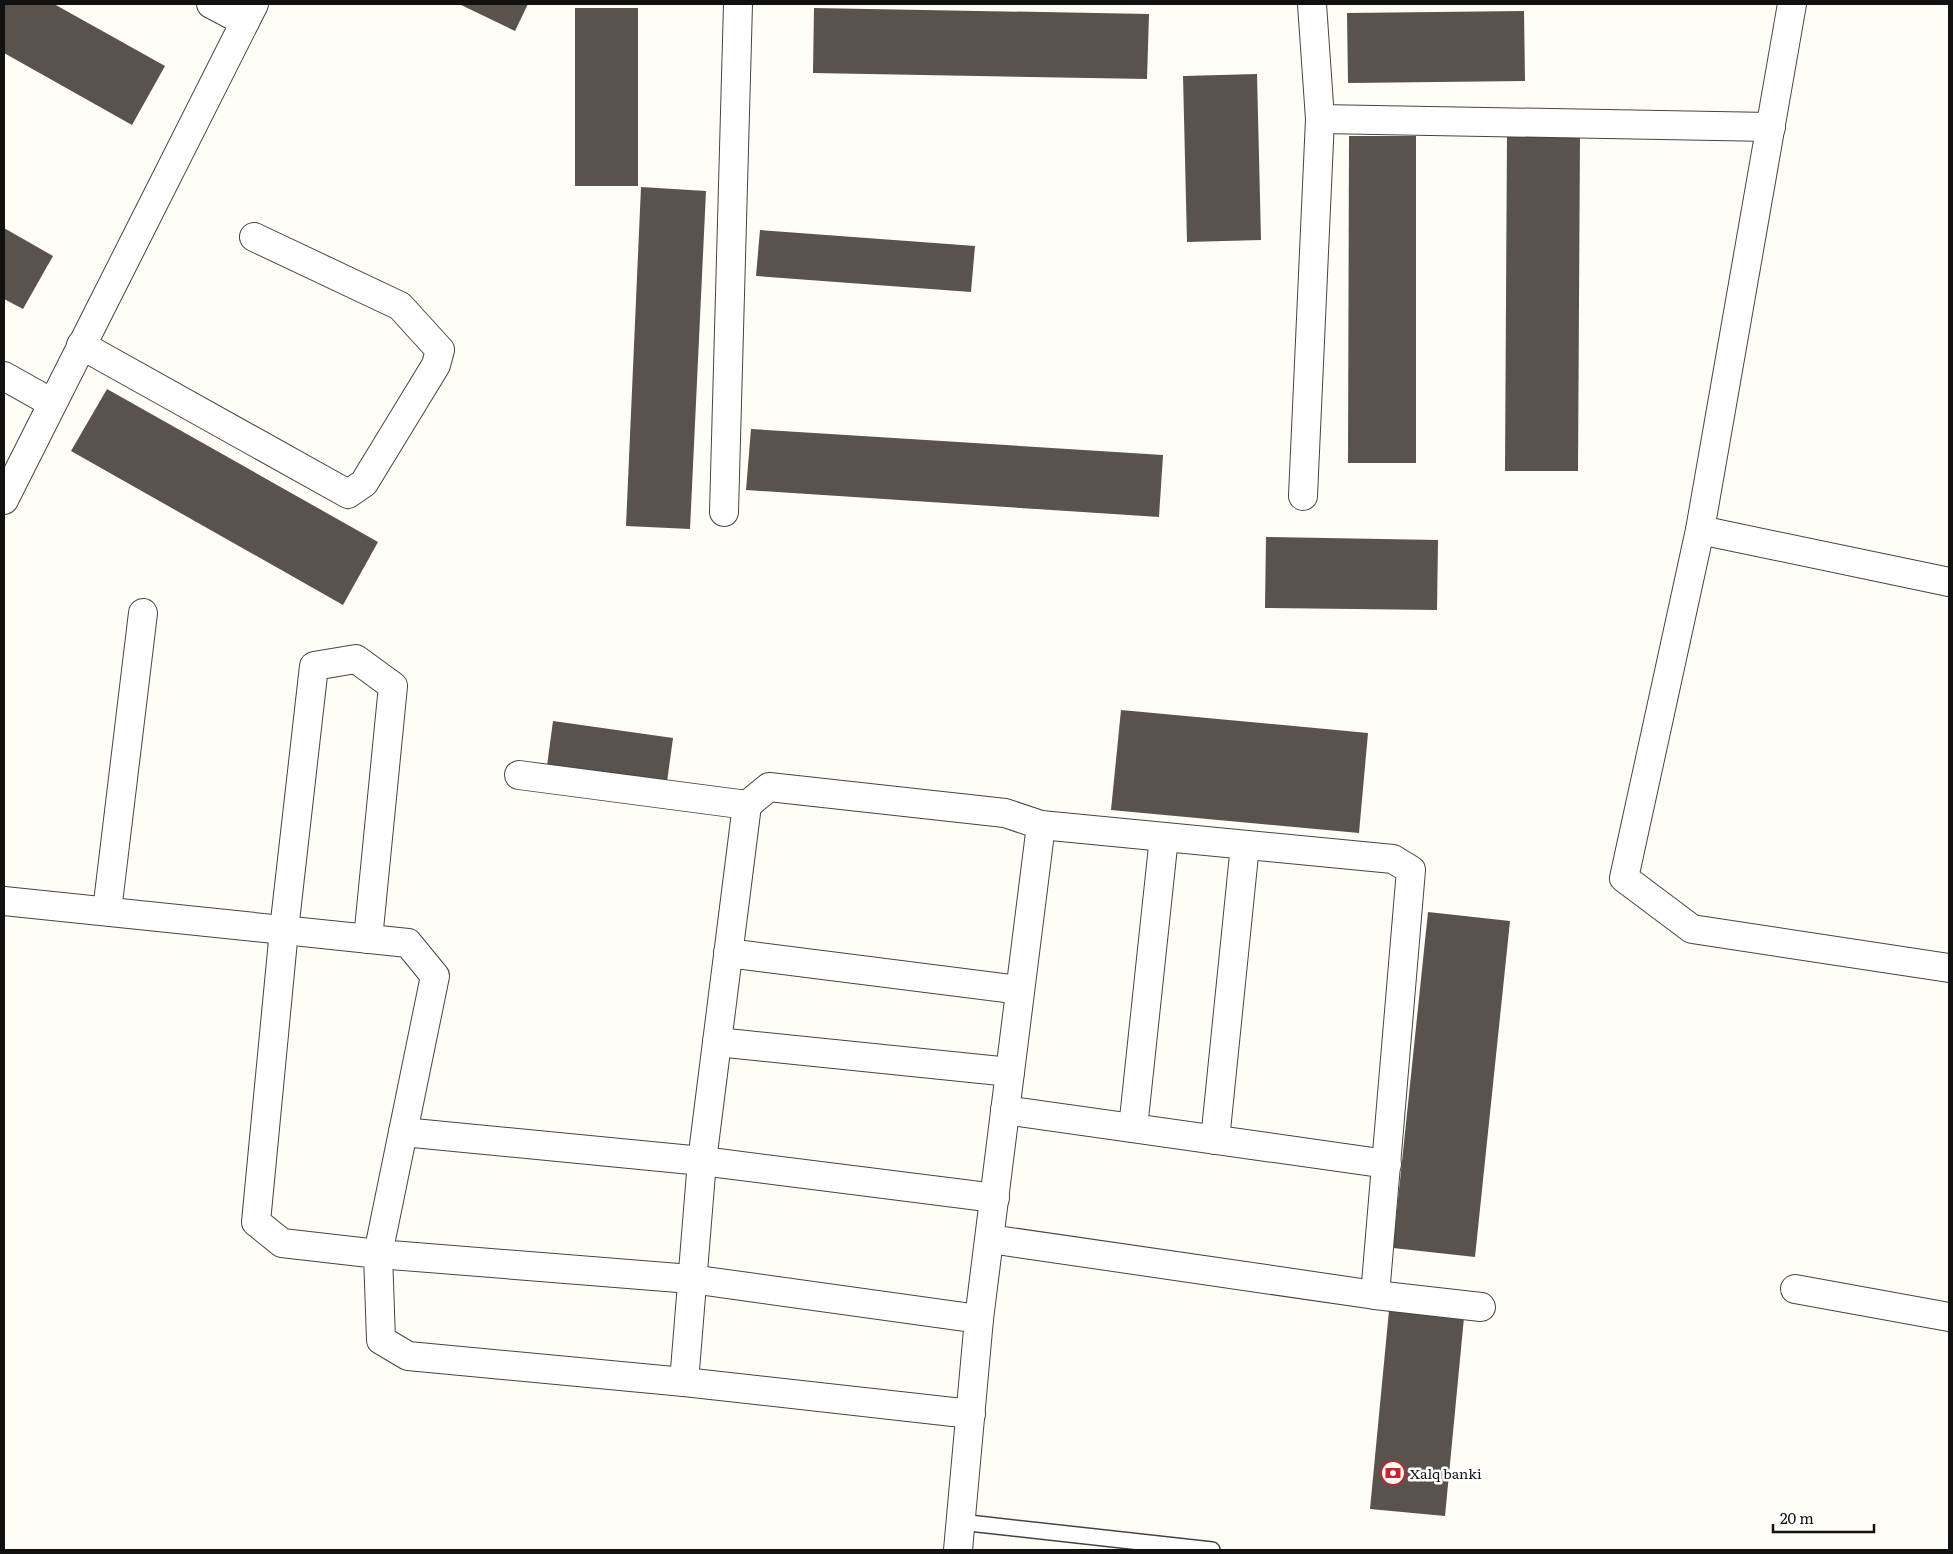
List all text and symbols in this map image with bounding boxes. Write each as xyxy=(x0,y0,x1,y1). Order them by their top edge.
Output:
bank icon: Xalq banki xyxy=(1380,1460,1406,1486)
place label: Xalq banki xyxy=(1410,1463,1482,1483)
scale bar xyxy=(1773,1502,1874,1534)
text: 20 m xyxy=(1780,1506,1814,1529)

